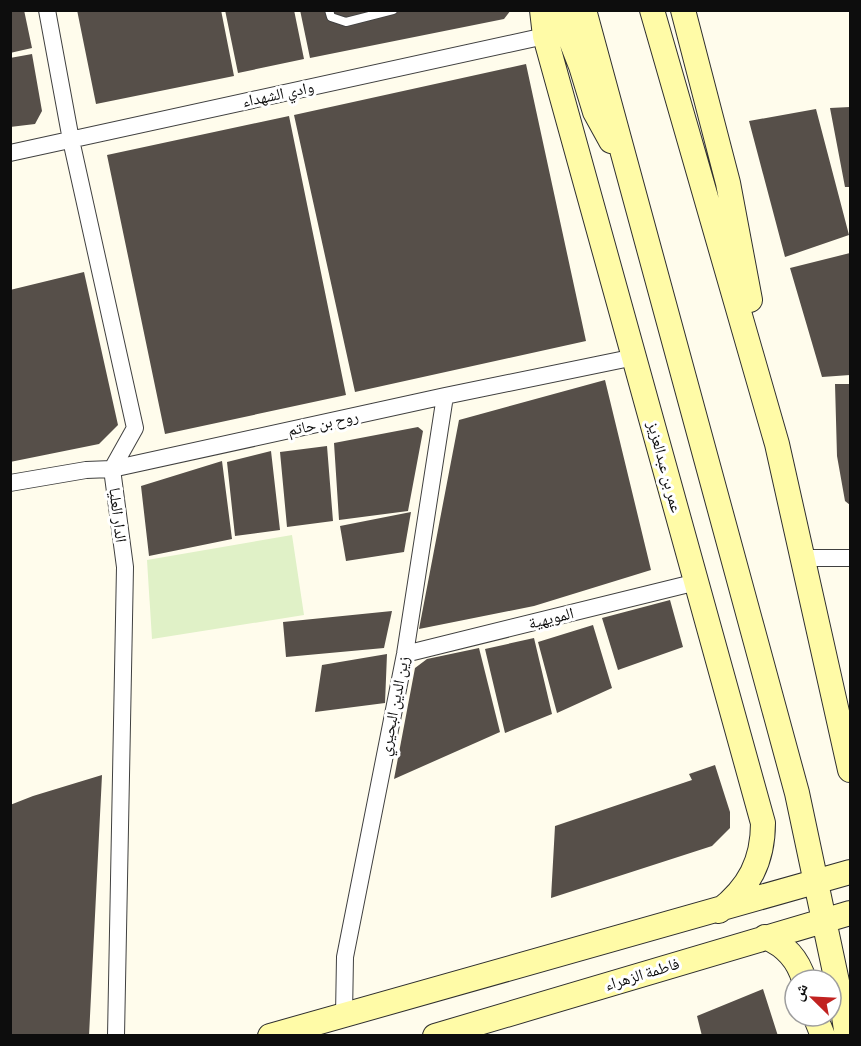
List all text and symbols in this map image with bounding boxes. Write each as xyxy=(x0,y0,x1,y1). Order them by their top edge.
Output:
street label: وادي الشهداء xyxy=(240,78,316,114)
street label: روح بن حاتم xyxy=(286,407,360,441)
street label: عمر بن عبدالعزيز xyxy=(642,419,685,515)
street label: الدار العليا xyxy=(105,487,130,544)
street label: المويهية xyxy=(527,604,576,633)
street label: زين الدين البحيري xyxy=(376,655,416,758)
street label: فاطمة الزهراء xyxy=(603,955,682,994)
north arrow xyxy=(783,968,843,1028)
text: ش xyxy=(789,981,812,1004)

